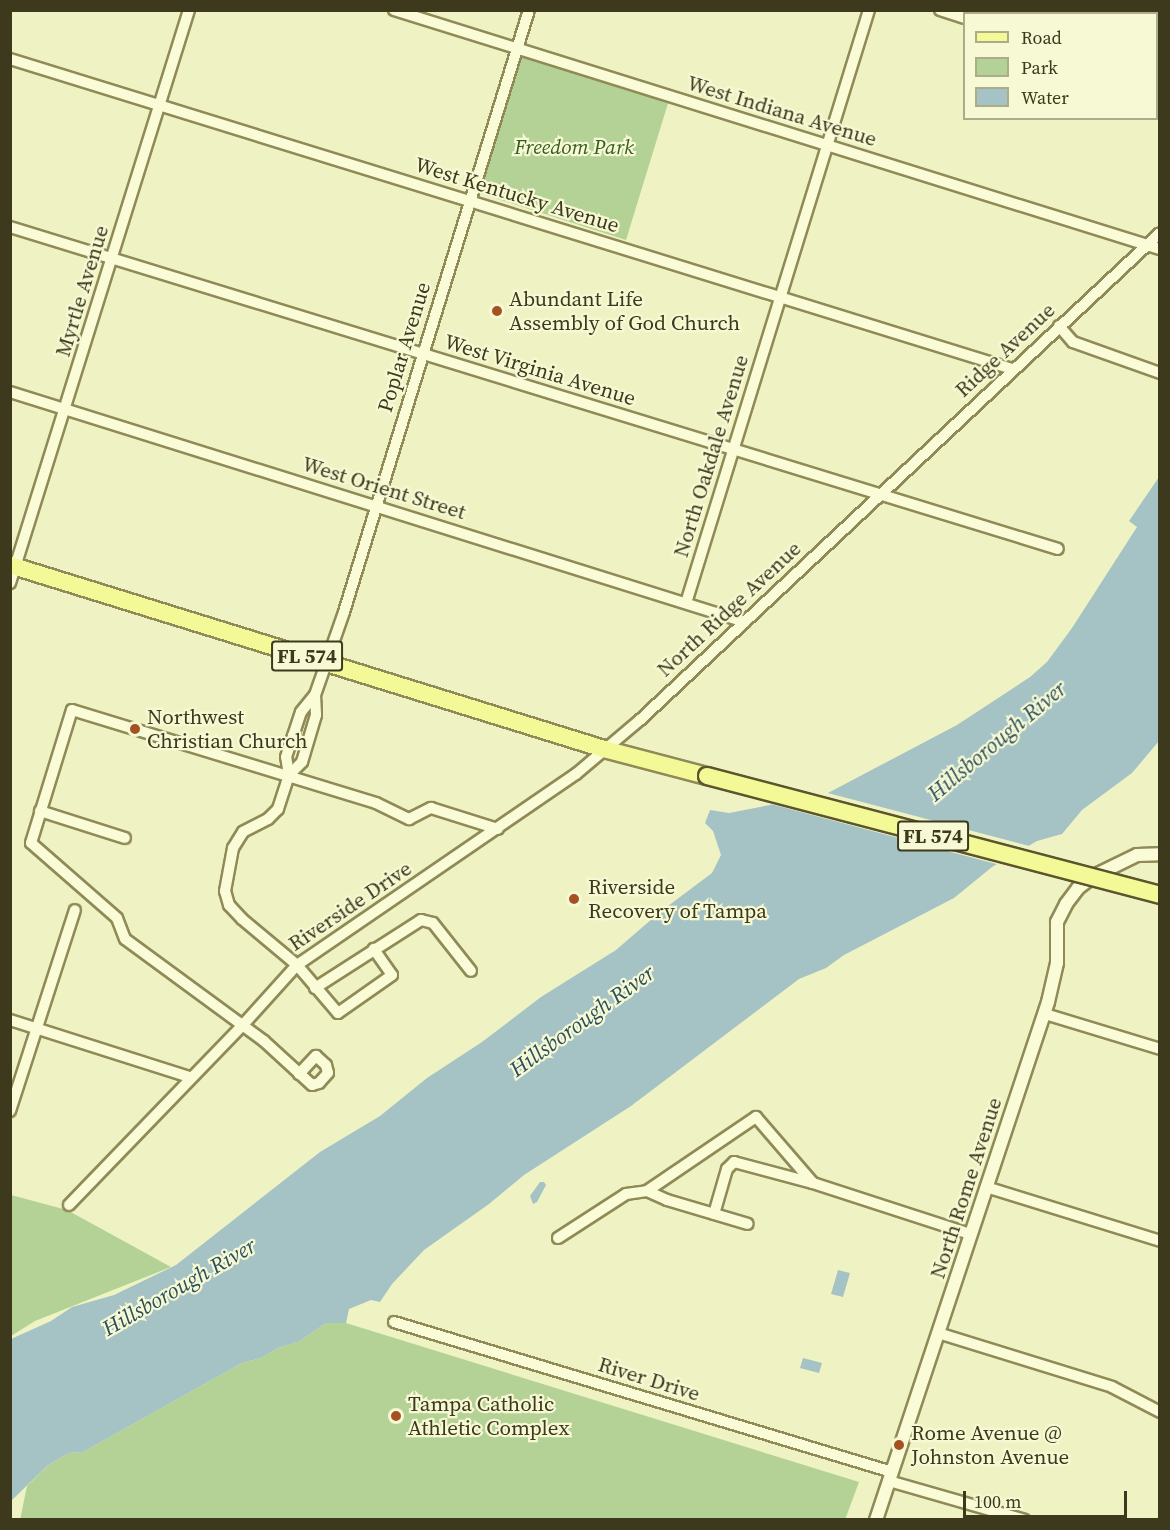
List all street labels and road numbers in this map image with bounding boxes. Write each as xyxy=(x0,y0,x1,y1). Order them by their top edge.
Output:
street label: West Indiana Avenue xyxy=(684,70,880,152)
street label: West Kentucky Avenue xyxy=(412,152,622,238)
street label: Myrtle Avenue xyxy=(50,222,114,360)
street label: Poplar Avenue xyxy=(372,279,436,415)
street label: Ridge Avenue xyxy=(950,298,1060,402)
street label: West Virginia Avenue xyxy=(441,329,639,411)
street label: North Oakdale Avenue xyxy=(668,352,754,560)
street label: West Orient Street xyxy=(299,451,469,525)
street label: North Ridge Avenue xyxy=(652,536,806,682)
road number: FL 574 xyxy=(271,639,343,673)
road number: FL 574 xyxy=(897,819,969,853)
street label: Riverside Drive xyxy=(284,856,416,956)
street label: North Rome Avenue xyxy=(925,1094,1007,1282)
street label: River Drive xyxy=(595,1352,703,1406)

